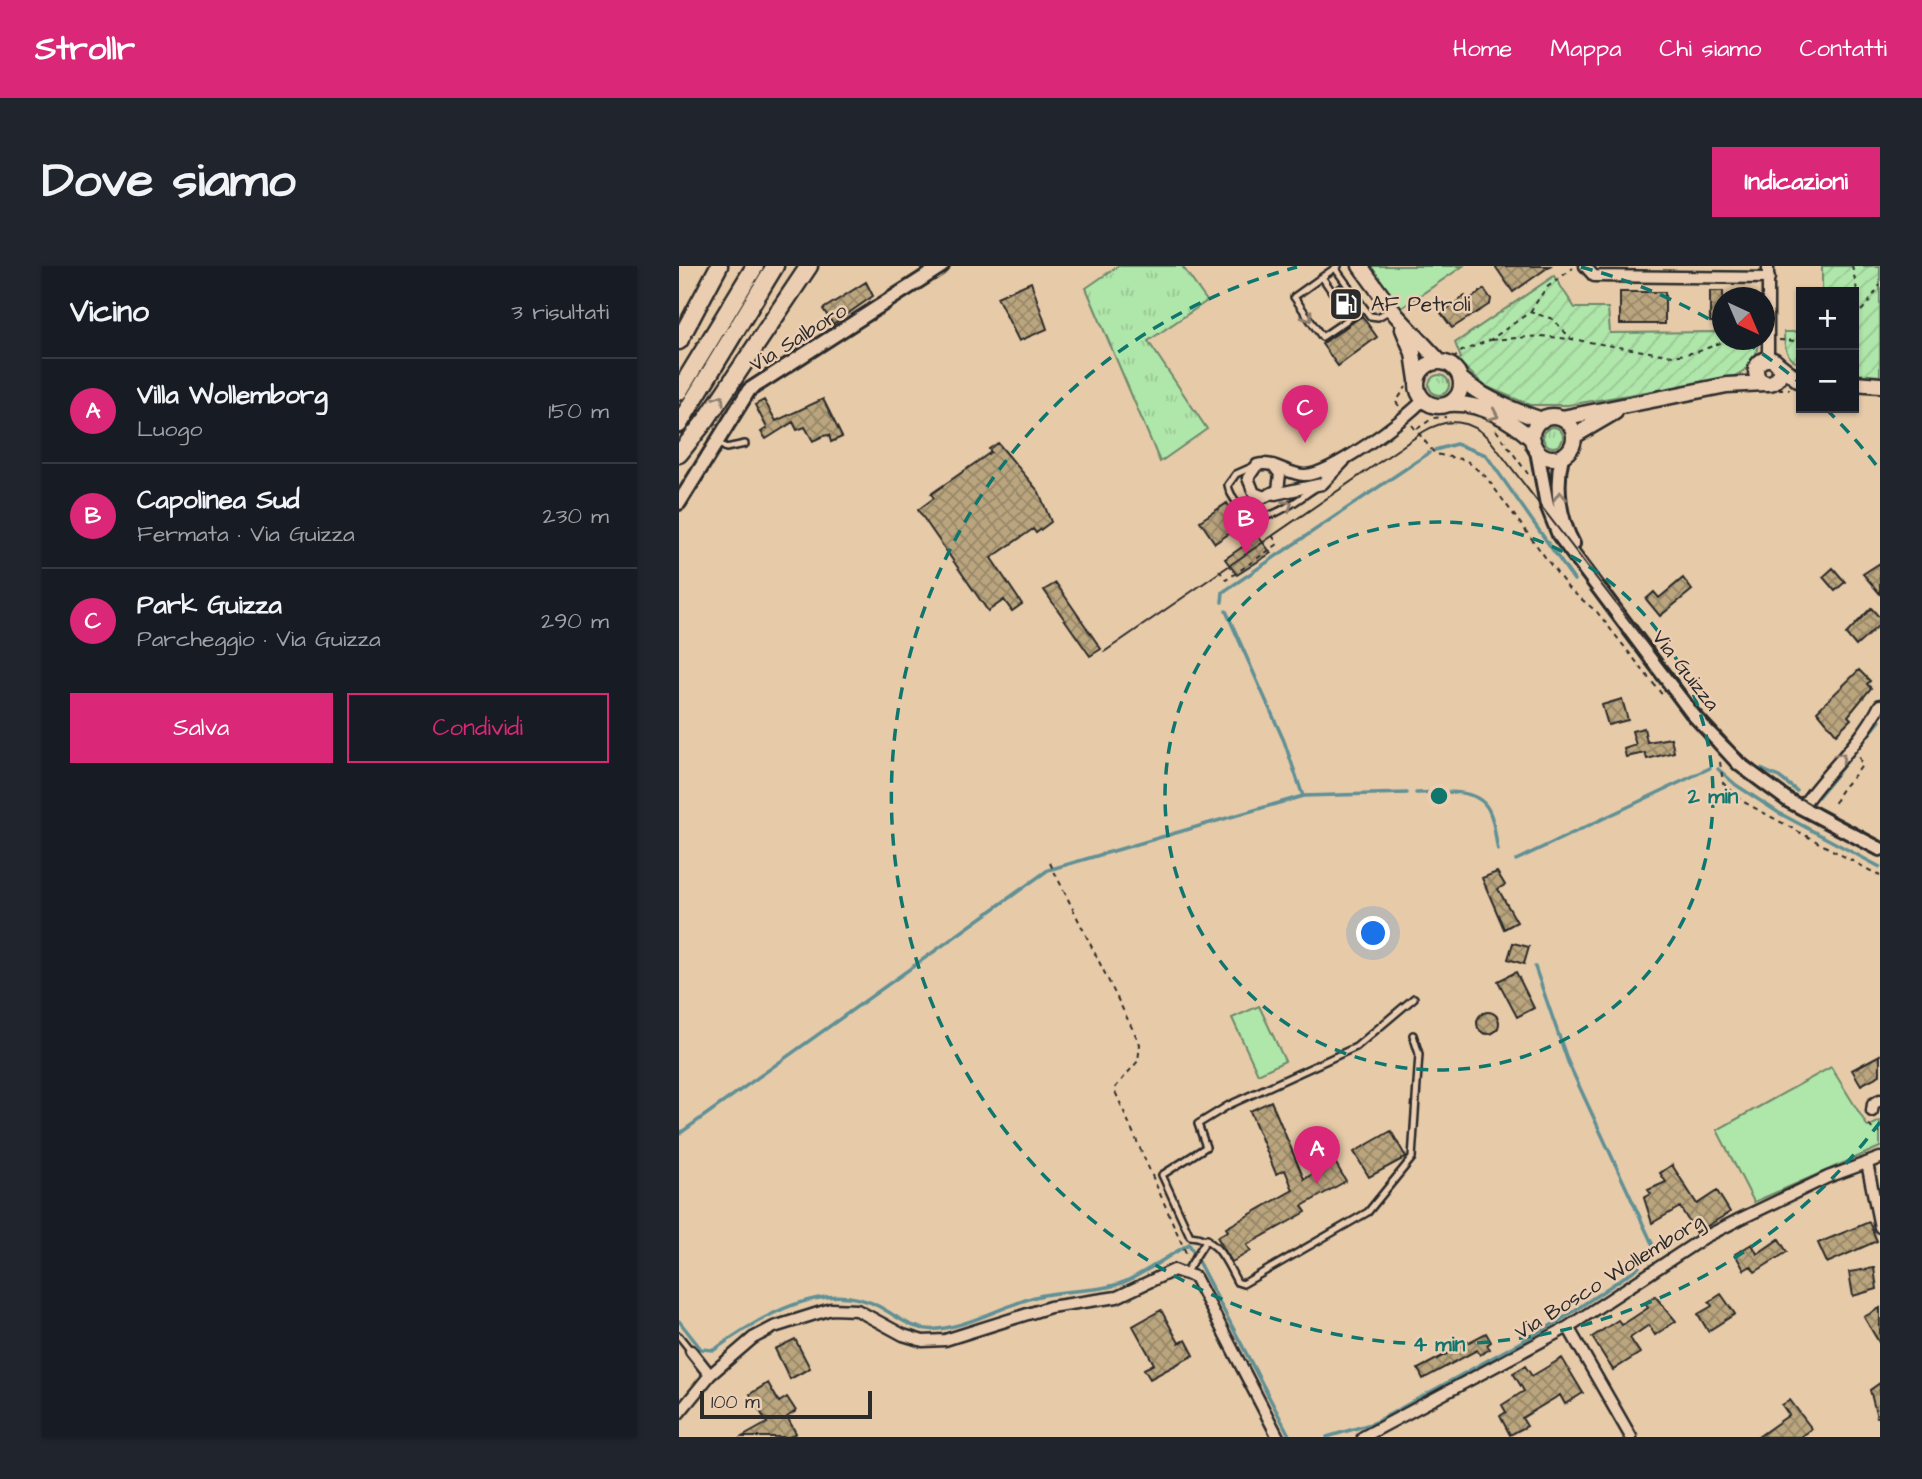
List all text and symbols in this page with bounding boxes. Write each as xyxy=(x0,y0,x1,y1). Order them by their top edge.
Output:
text: Strollr xyxy=(35,26,135,72)
text: Home xyxy=(1453,32,1512,66)
text: Mappa xyxy=(1550,32,1621,66)
text: Chi siamo xyxy=(1659,32,1762,66)
text: Contatti xyxy=(1800,32,1887,66)
button: Indicazioni xyxy=(1712,147,1880,217)
text: Dove siamo xyxy=(42,148,296,216)
fuel station icon: AF Petroli xyxy=(1327,285,1365,323)
north arrow xyxy=(1712,287,1775,350)
map controls xyxy=(1796,287,1859,413)
button: + xyxy=(1796,287,1859,350)
place label: AF Petroli xyxy=(1371,290,1471,319)
text: Vicino xyxy=(70,291,149,333)
text: 3 risultati xyxy=(511,296,609,328)
street label: Via Salboro xyxy=(744,296,853,379)
one-way arrow xyxy=(1300,309,1312,322)
button: − xyxy=(1796,350,1859,413)
text: Villa Wollemborg xyxy=(137,377,328,413)
pin: C xyxy=(1282,385,1328,443)
one-way arrow xyxy=(712,394,724,407)
text: A xyxy=(86,395,100,427)
text: 150 m xyxy=(548,395,609,427)
one-way arrow xyxy=(1487,407,1499,421)
text: Luogo xyxy=(137,413,202,445)
text: Capolinea Sud xyxy=(137,482,300,518)
one-way arrow xyxy=(1552,491,1567,502)
pin: B xyxy=(1223,496,1269,554)
text: B xyxy=(85,500,101,532)
text: 230 m xyxy=(543,500,609,532)
one-way arrow xyxy=(1281,501,1294,514)
text: Fermata · Via Guizza xyxy=(137,518,355,550)
text: Park Guizza xyxy=(137,587,282,623)
text: C xyxy=(85,605,101,637)
text: 290 m xyxy=(541,605,609,637)
text: Parcheggio · Via Guizza xyxy=(137,623,381,655)
street label: Via Guizza xyxy=(1645,624,1727,717)
button: Salva xyxy=(70,693,333,763)
button: Condividi xyxy=(347,693,609,763)
one-way arrow xyxy=(1833,752,1846,765)
text: 2 min xyxy=(1687,782,1739,811)
centre of rings xyxy=(1427,784,1451,808)
your location xyxy=(1356,916,1390,950)
pin: A xyxy=(1294,1126,1340,1184)
street label: Via Bosco Wollemborg xyxy=(1509,1206,1711,1348)
text: 4 min xyxy=(1413,1330,1466,1359)
scale bar xyxy=(700,1388,871,1420)
text: 100 m xyxy=(711,1389,760,1416)

